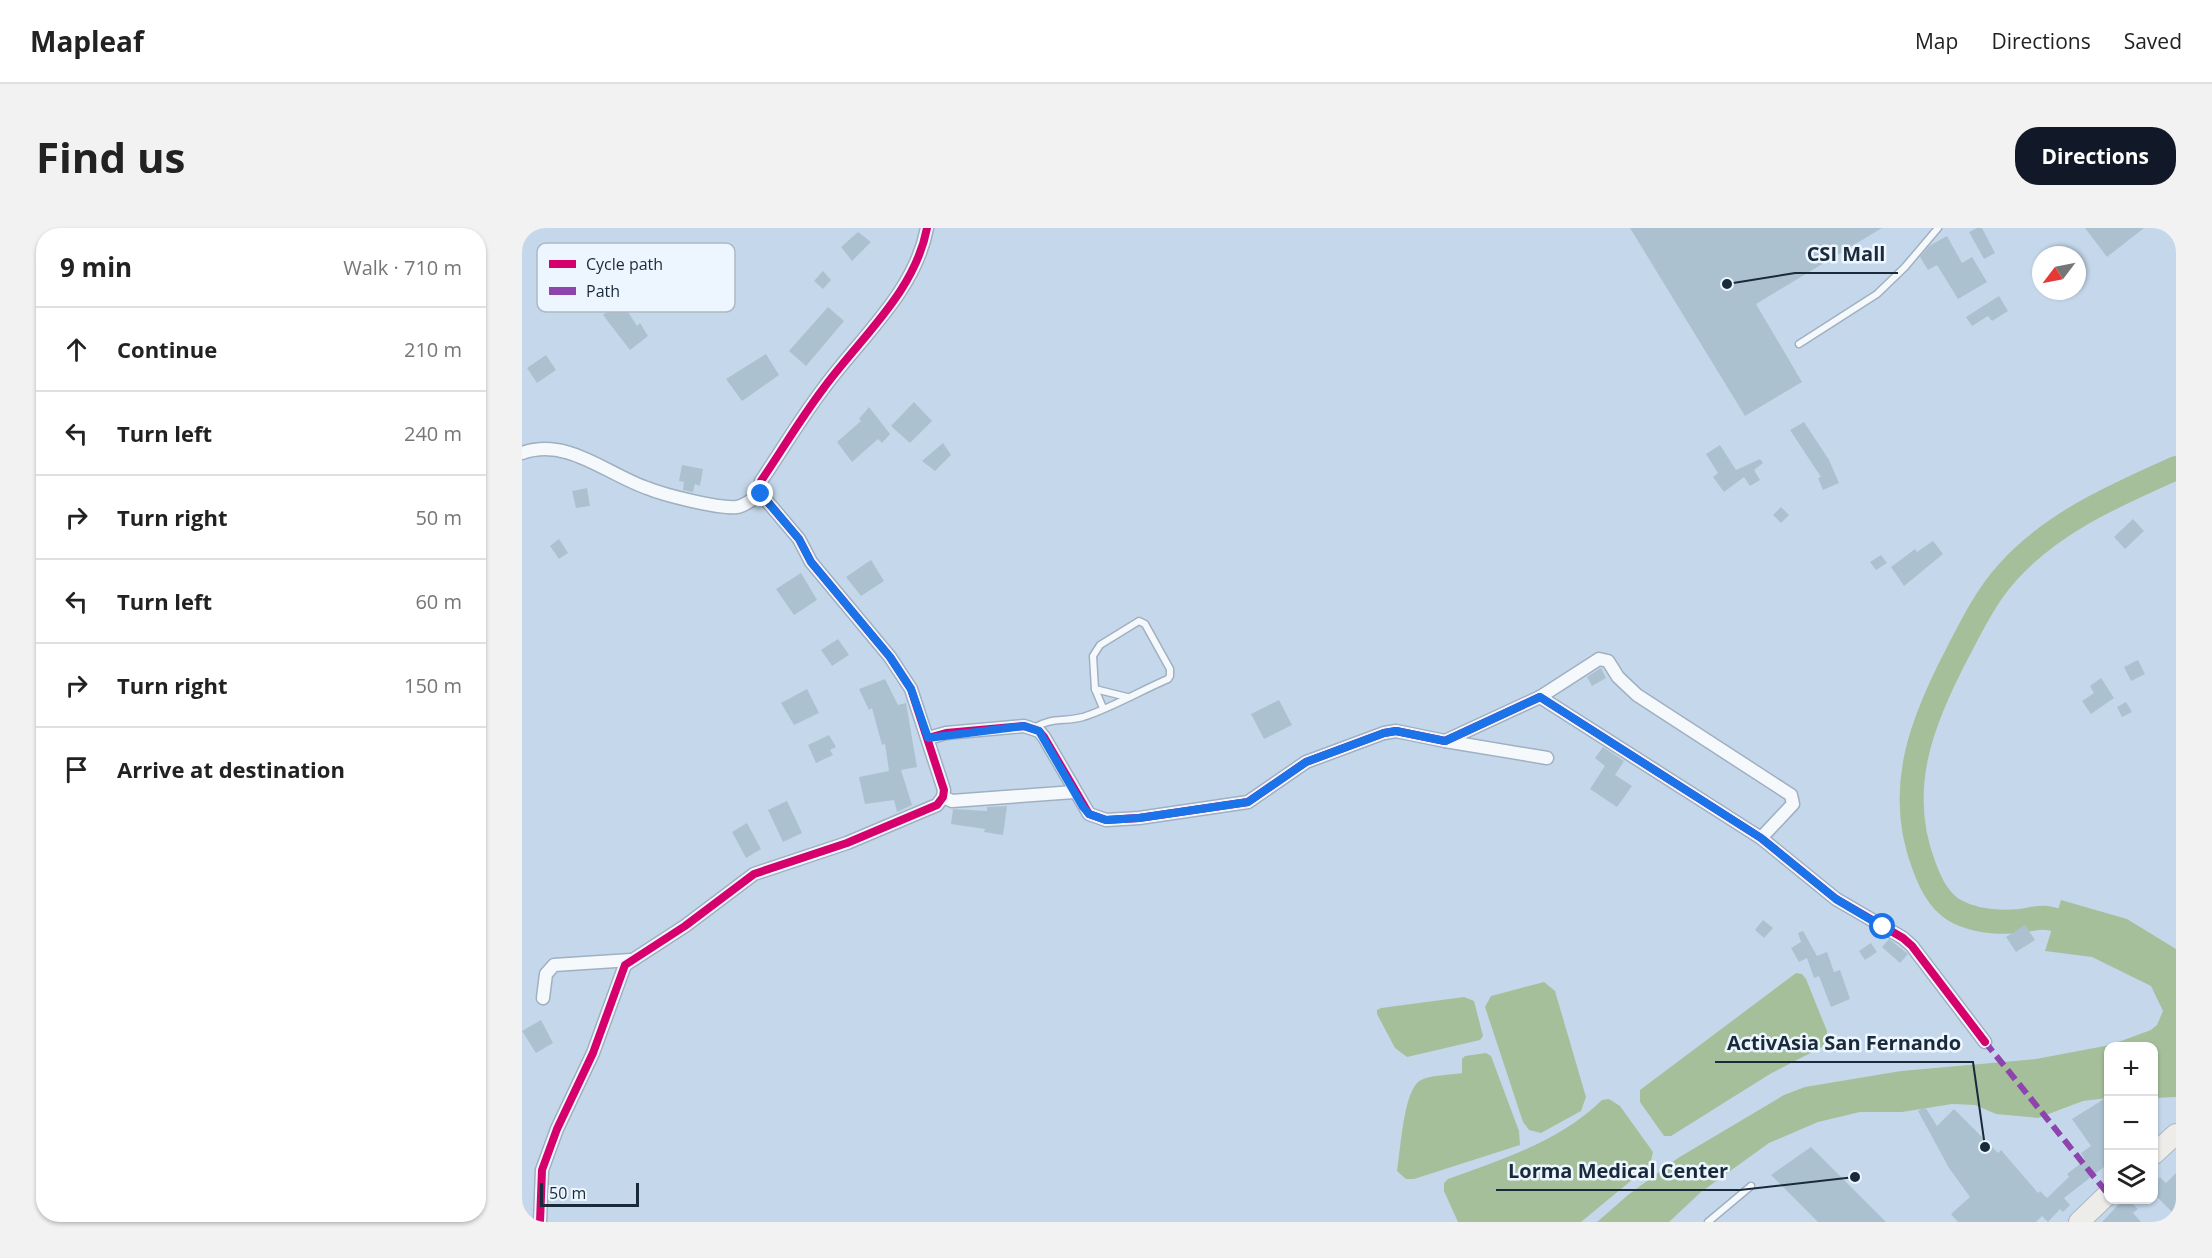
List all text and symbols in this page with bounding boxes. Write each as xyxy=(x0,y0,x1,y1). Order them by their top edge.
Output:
text: Mapleaf xyxy=(30,22,144,60)
text: Map xyxy=(1915,27,1958,55)
text: Directions xyxy=(1991,27,2091,55)
text: Saved xyxy=(2124,27,2182,55)
button: Directions xyxy=(2015,127,2176,185)
text: Find us xyxy=(36,128,185,185)
callout: CSI Mall xyxy=(1795,235,1898,273)
text: CSI Mall xyxy=(1807,240,1885,267)
legend xyxy=(537,243,735,312)
north arrow xyxy=(2032,246,2086,300)
text: 9 min xyxy=(60,249,132,285)
text: Cycle path xyxy=(586,253,663,275)
text: Walk · 710 m xyxy=(343,254,462,281)
text: Path xyxy=(586,280,620,302)
icon: ahead xyxy=(60,333,93,366)
text: Continue xyxy=(117,334,217,364)
text: 210 m xyxy=(404,336,462,363)
icon: left xyxy=(60,417,93,450)
text: Turn left xyxy=(117,418,212,448)
text: 240 m xyxy=(404,420,462,447)
route end xyxy=(747,480,773,506)
icon: right xyxy=(60,501,93,534)
text: Turn right xyxy=(117,502,228,532)
text: 50 m xyxy=(415,504,462,531)
icon: left xyxy=(60,585,93,618)
text: Turn left xyxy=(117,586,212,616)
text: 60 m xyxy=(415,588,462,615)
icon: right xyxy=(60,669,93,702)
text: Turn right xyxy=(117,670,228,700)
text: 150 m xyxy=(404,672,462,699)
icon: arrive xyxy=(60,753,93,786)
text: Arrive at destination xyxy=(117,754,345,784)
route start xyxy=(1869,913,1895,939)
callout: ActivAsia San Fernando xyxy=(1715,1024,1973,1062)
text: ActivAsia San Fernando xyxy=(1727,1029,1961,1056)
map controls xyxy=(2104,1042,2158,1204)
button: + xyxy=(2104,1042,2158,1096)
button: − xyxy=(2104,1096,2158,1150)
button: layers xyxy=(2104,1150,2158,1204)
callout: Lorma Medical Center xyxy=(1496,1152,1740,1190)
text: Lorma Medical Center xyxy=(1508,1157,1728,1184)
scale bar xyxy=(540,1180,639,1208)
text: 50 m xyxy=(549,1182,586,1204)

